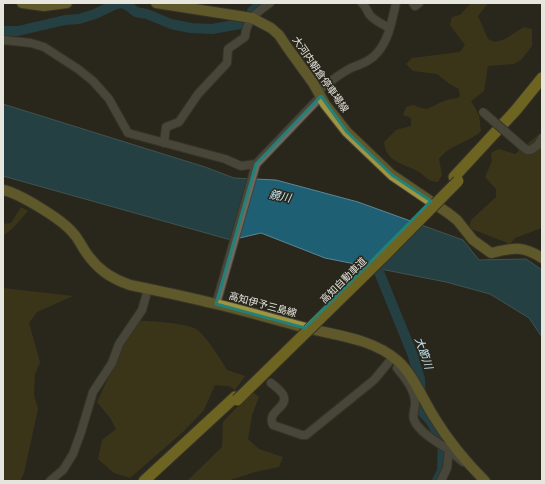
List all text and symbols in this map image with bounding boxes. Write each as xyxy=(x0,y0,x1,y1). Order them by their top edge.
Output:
street label: 大河内朝倉停車場線 xyxy=(289,33,353,115)
water label: 鏡川 xyxy=(268,186,293,205)
street label: 高知自動車道 xyxy=(317,254,369,306)
street label: 高知伊予三島線 xyxy=(227,288,299,320)
water label: 大節川 xyxy=(412,335,437,372)

